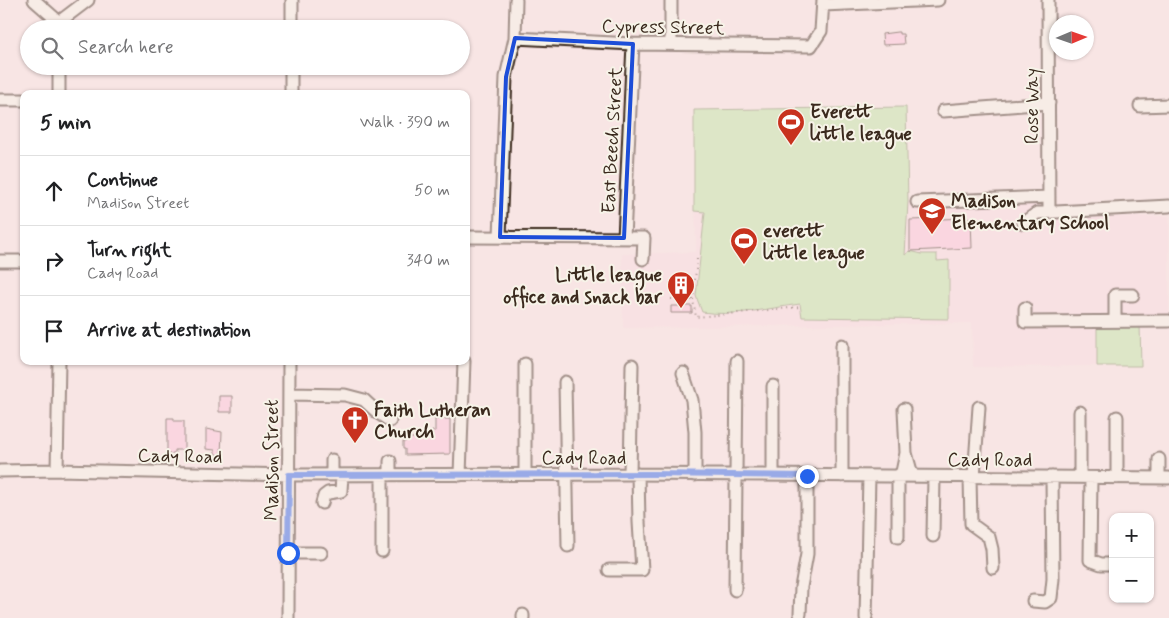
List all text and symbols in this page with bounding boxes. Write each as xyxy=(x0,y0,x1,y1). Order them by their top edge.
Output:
street label: Cypress Street xyxy=(601,14,725,41)
north arrow xyxy=(1049,15,1094,60)
search box xyxy=(20,20,470,75)
icon: search xyxy=(38,34,66,62)
text: Search here xyxy=(78,35,174,60)
street label: East Beech Street xyxy=(596,66,629,214)
street label: Rose Way xyxy=(1020,68,1046,144)
place label: Everett little league xyxy=(810,100,912,150)
sports icon: Everett little league xyxy=(776,107,806,146)
text: 5 min xyxy=(40,109,92,137)
text: Walk · 390 m xyxy=(360,112,450,133)
text: Continue xyxy=(87,168,158,193)
icon: ahead xyxy=(40,177,68,205)
text: 50 m xyxy=(414,180,450,201)
place label: Madison Elementary School xyxy=(951,189,1109,236)
text: Madison Street xyxy=(87,193,189,214)
school or university icon: Madison Elementary School xyxy=(917,196,947,235)
place label: everett little league xyxy=(763,219,865,269)
sports icon: everett little league xyxy=(729,226,759,265)
text: Turn right xyxy=(87,238,171,263)
icon: right xyxy=(40,247,68,275)
text: 340 m xyxy=(406,250,450,271)
text: Cady Road xyxy=(87,263,158,284)
place label: Little league office and snack bar xyxy=(503,263,663,310)
building icon: Little league office and snack bar xyxy=(666,270,696,309)
icon: arrive xyxy=(40,317,68,345)
text: Arrive at destination xyxy=(87,318,251,343)
place label: Faith Lutheran Church xyxy=(374,398,491,445)
street label: Madison Street xyxy=(260,399,285,521)
church icon: Faith Lutheran Church xyxy=(340,405,370,444)
street label: Cady Road xyxy=(137,443,223,470)
street label: Cady Road xyxy=(542,446,626,471)
street label: Cady Road xyxy=(948,448,1032,473)
route end xyxy=(796,465,819,488)
map controls xyxy=(1109,513,1154,603)
button: + xyxy=(1109,513,1154,558)
route start xyxy=(277,542,300,565)
button: − xyxy=(1109,558,1154,603)

